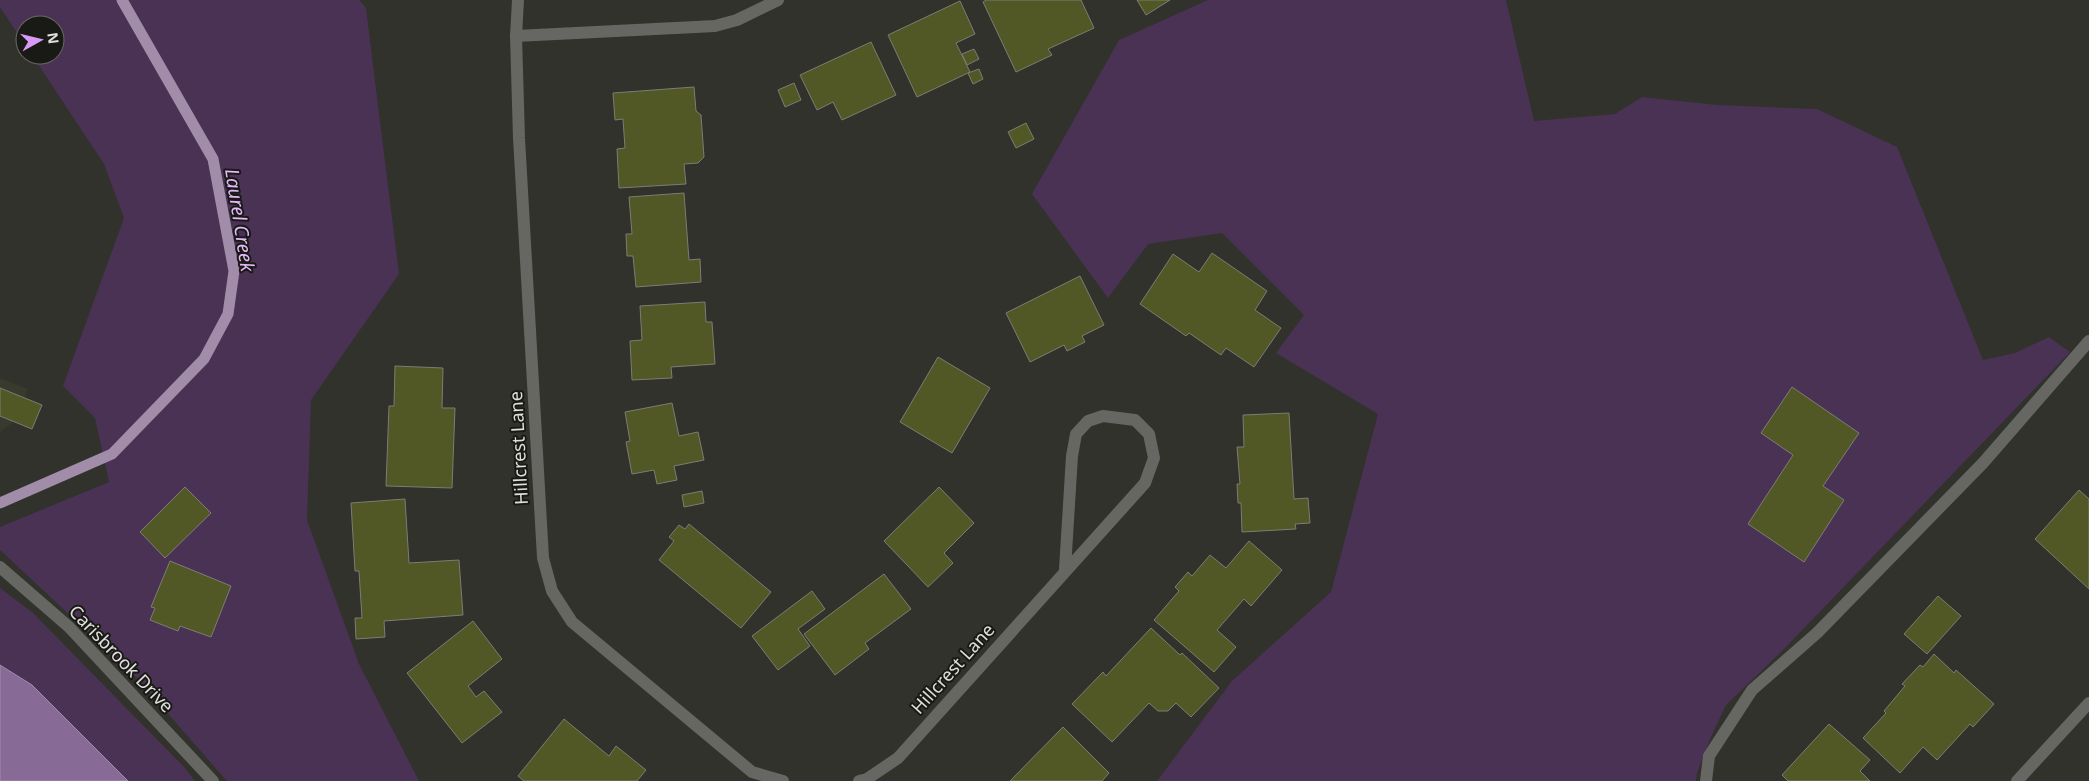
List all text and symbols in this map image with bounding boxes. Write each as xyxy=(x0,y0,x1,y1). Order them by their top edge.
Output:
north arrow xyxy=(15,15,65,65)
text: N xyxy=(43,31,64,45)
water label: Laurel Creek xyxy=(219,167,261,274)
street label: Hillcrest Lane xyxy=(503,391,533,505)
street label: Carisbrook Drive xyxy=(64,599,179,717)
street label: Hillcrest Lane xyxy=(905,618,999,719)

